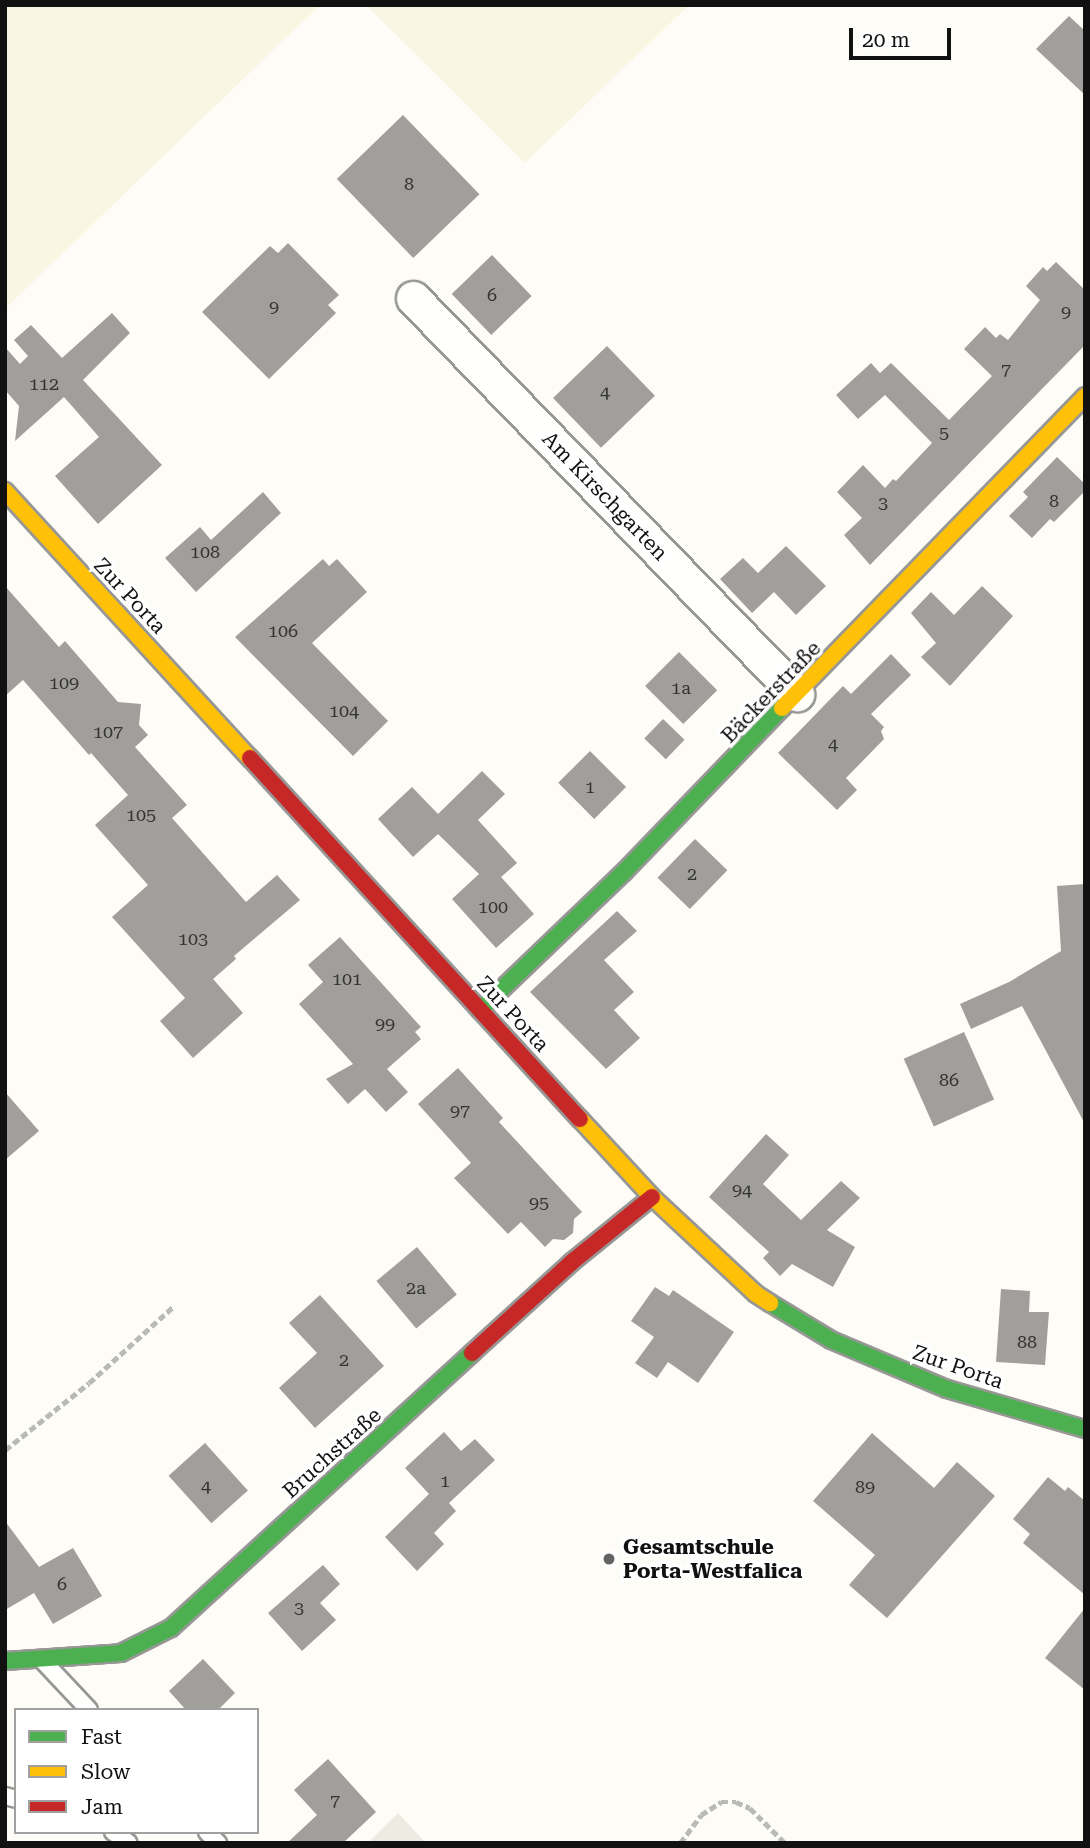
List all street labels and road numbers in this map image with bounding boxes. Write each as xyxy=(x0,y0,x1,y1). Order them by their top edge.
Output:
street label: Am Kirschgarten xyxy=(537,426,673,566)
street label: Zur Porta xyxy=(89,553,171,639)
street label: Bäckerstraße xyxy=(716,636,826,748)
street label: Zur Porta xyxy=(472,971,554,1057)
street label: Zur Porta xyxy=(909,1340,1007,1394)
street label: Bruchstraße xyxy=(278,1402,386,1504)

